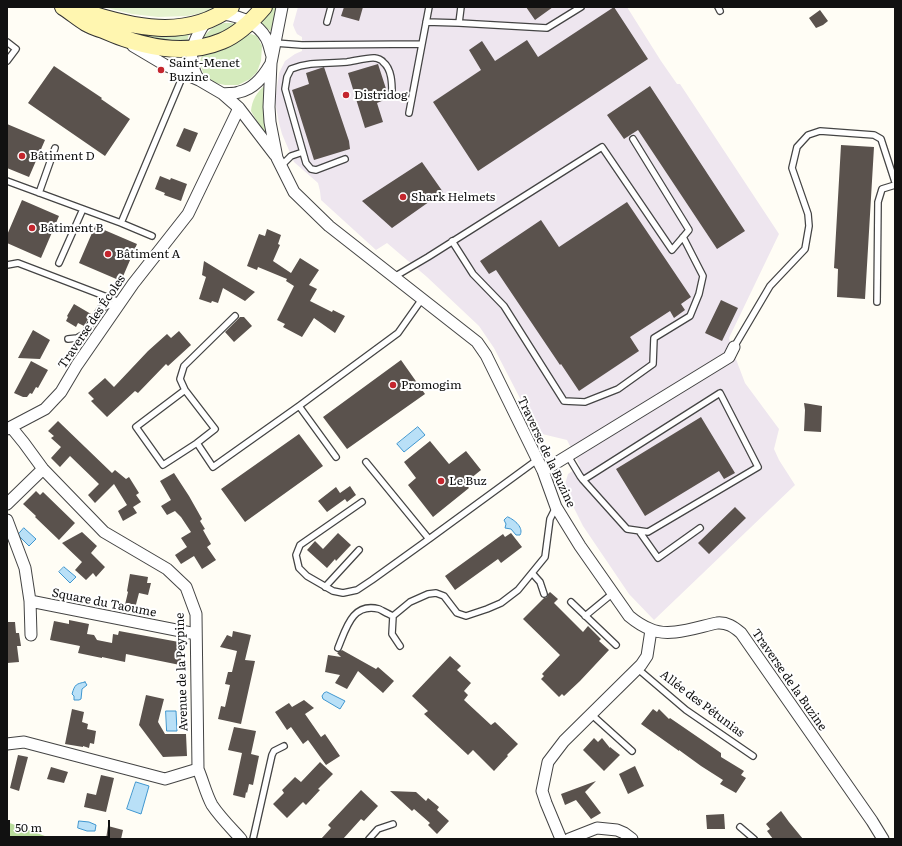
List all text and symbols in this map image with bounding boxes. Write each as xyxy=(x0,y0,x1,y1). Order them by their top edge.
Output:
place label: Saint-Menet Buzine xyxy=(169,56,240,84)
marker: Saint-Menet Buzine xyxy=(156,65,166,75)
place label: Distridog xyxy=(354,88,408,102)
marker: Distridog xyxy=(341,90,351,100)
place label: Bâtiment D xyxy=(30,149,95,163)
marker: Bâtiment D xyxy=(17,151,27,161)
place label: Shark Helmets xyxy=(411,190,495,204)
marker: Shark Helmets xyxy=(398,192,408,202)
place label: Bâtiment B xyxy=(40,221,103,235)
marker: Bâtiment B xyxy=(27,223,37,233)
place label: Bâtiment A xyxy=(116,247,180,261)
marker: Bâtiment A xyxy=(103,249,113,259)
street label: Traverse des Écoles xyxy=(55,272,129,372)
place label: Promogim xyxy=(401,378,462,392)
marker: Promogim xyxy=(388,380,398,390)
street label: Traverse de la Buzine xyxy=(514,394,578,510)
place label: Le Buz xyxy=(449,474,487,488)
marker: Le Buz xyxy=(436,476,446,486)
street label: Square du Taoume xyxy=(50,586,158,620)
street label: Avenue de la Peypine xyxy=(173,612,191,732)
street label: Traverse de la Buzine xyxy=(748,626,830,734)
street label: Allée des Pétunias xyxy=(657,668,747,740)
scale bar xyxy=(10,812,112,838)
text: 50 m xyxy=(15,818,42,836)

